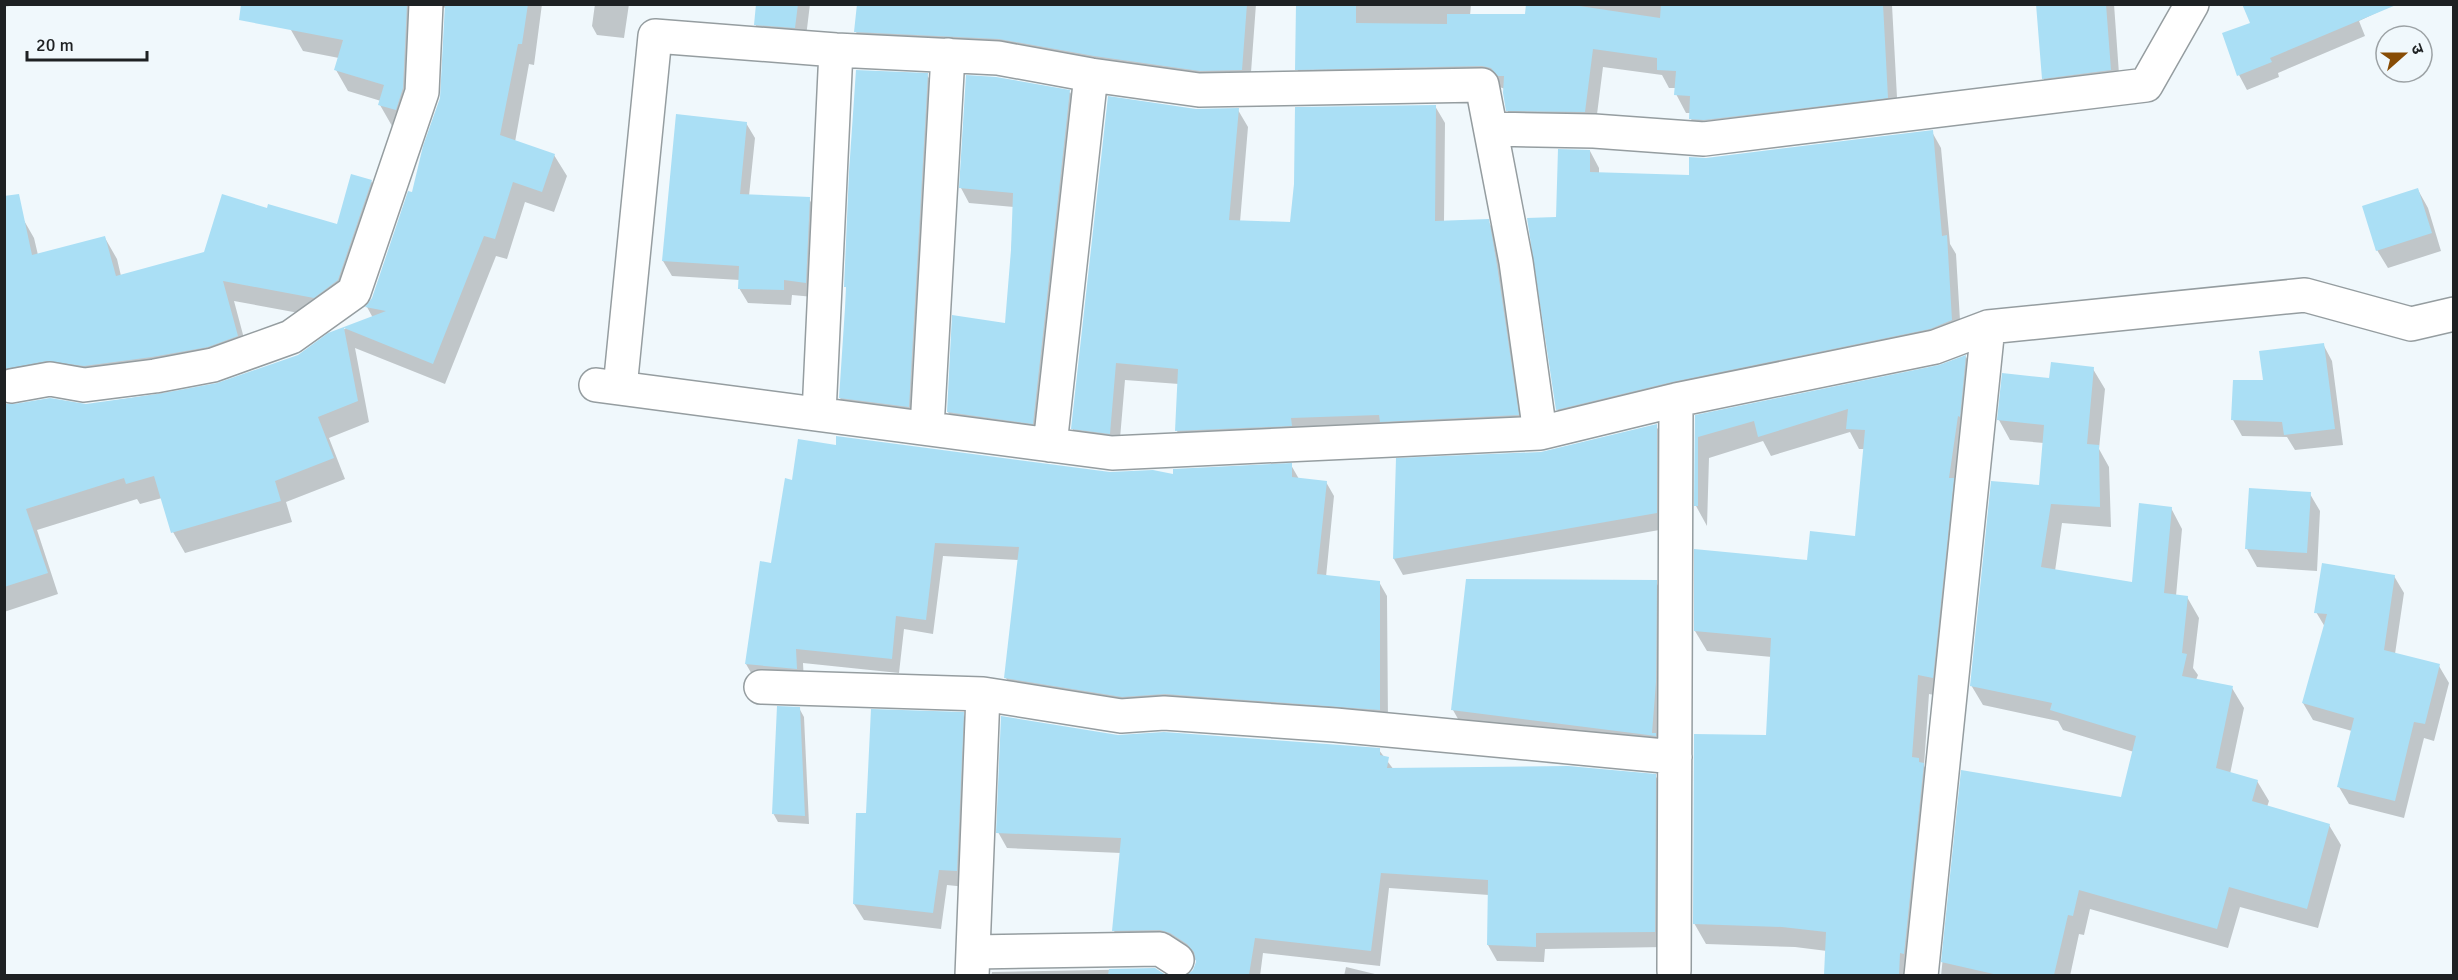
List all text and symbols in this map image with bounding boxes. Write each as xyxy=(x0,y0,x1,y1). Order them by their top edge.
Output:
scale bar xyxy=(27,24,147,62)
north arrow xyxy=(2374,24,2434,84)
text: 20 m xyxy=(36,34,74,56)
text: उ xyxy=(2406,41,2428,58)

